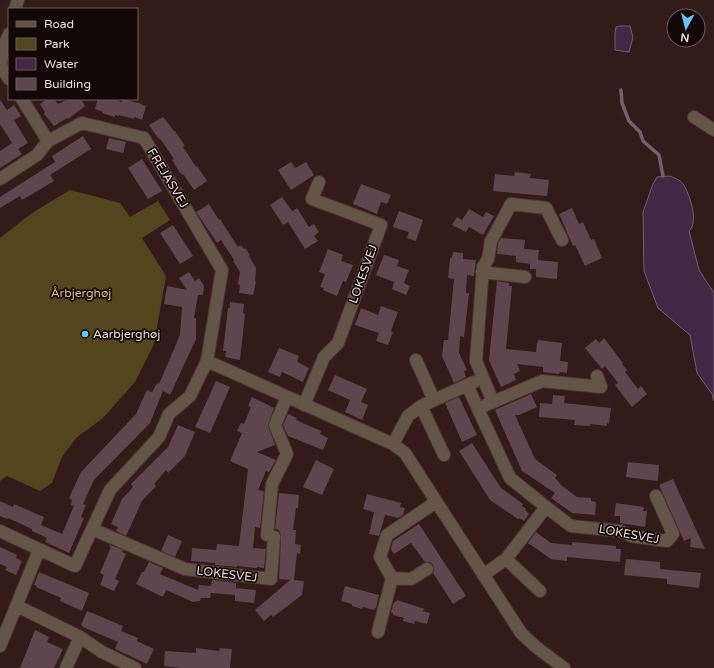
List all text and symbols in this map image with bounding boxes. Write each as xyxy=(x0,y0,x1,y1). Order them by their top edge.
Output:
legend xyxy=(8,8,138,100)
north arrow xyxy=(666,8,706,48)
text: Road xyxy=(44,17,74,31)
text: N xyxy=(680,30,690,44)
text: Park xyxy=(44,37,70,51)
text: Water xyxy=(44,57,79,71)
text: Building xyxy=(44,77,91,91)
street label: FREJASVEJ xyxy=(145,146,191,210)
street label: LOKESVEJ xyxy=(346,243,380,305)
park label: Årbjerghøj xyxy=(51,286,111,300)
place label: Aarbjerghøj xyxy=(93,327,160,341)
marker: Aarbjerghøj xyxy=(80,329,90,339)
street label: LOKESVEJ xyxy=(598,522,660,546)
street label: LOKESVEJ xyxy=(196,563,258,585)

